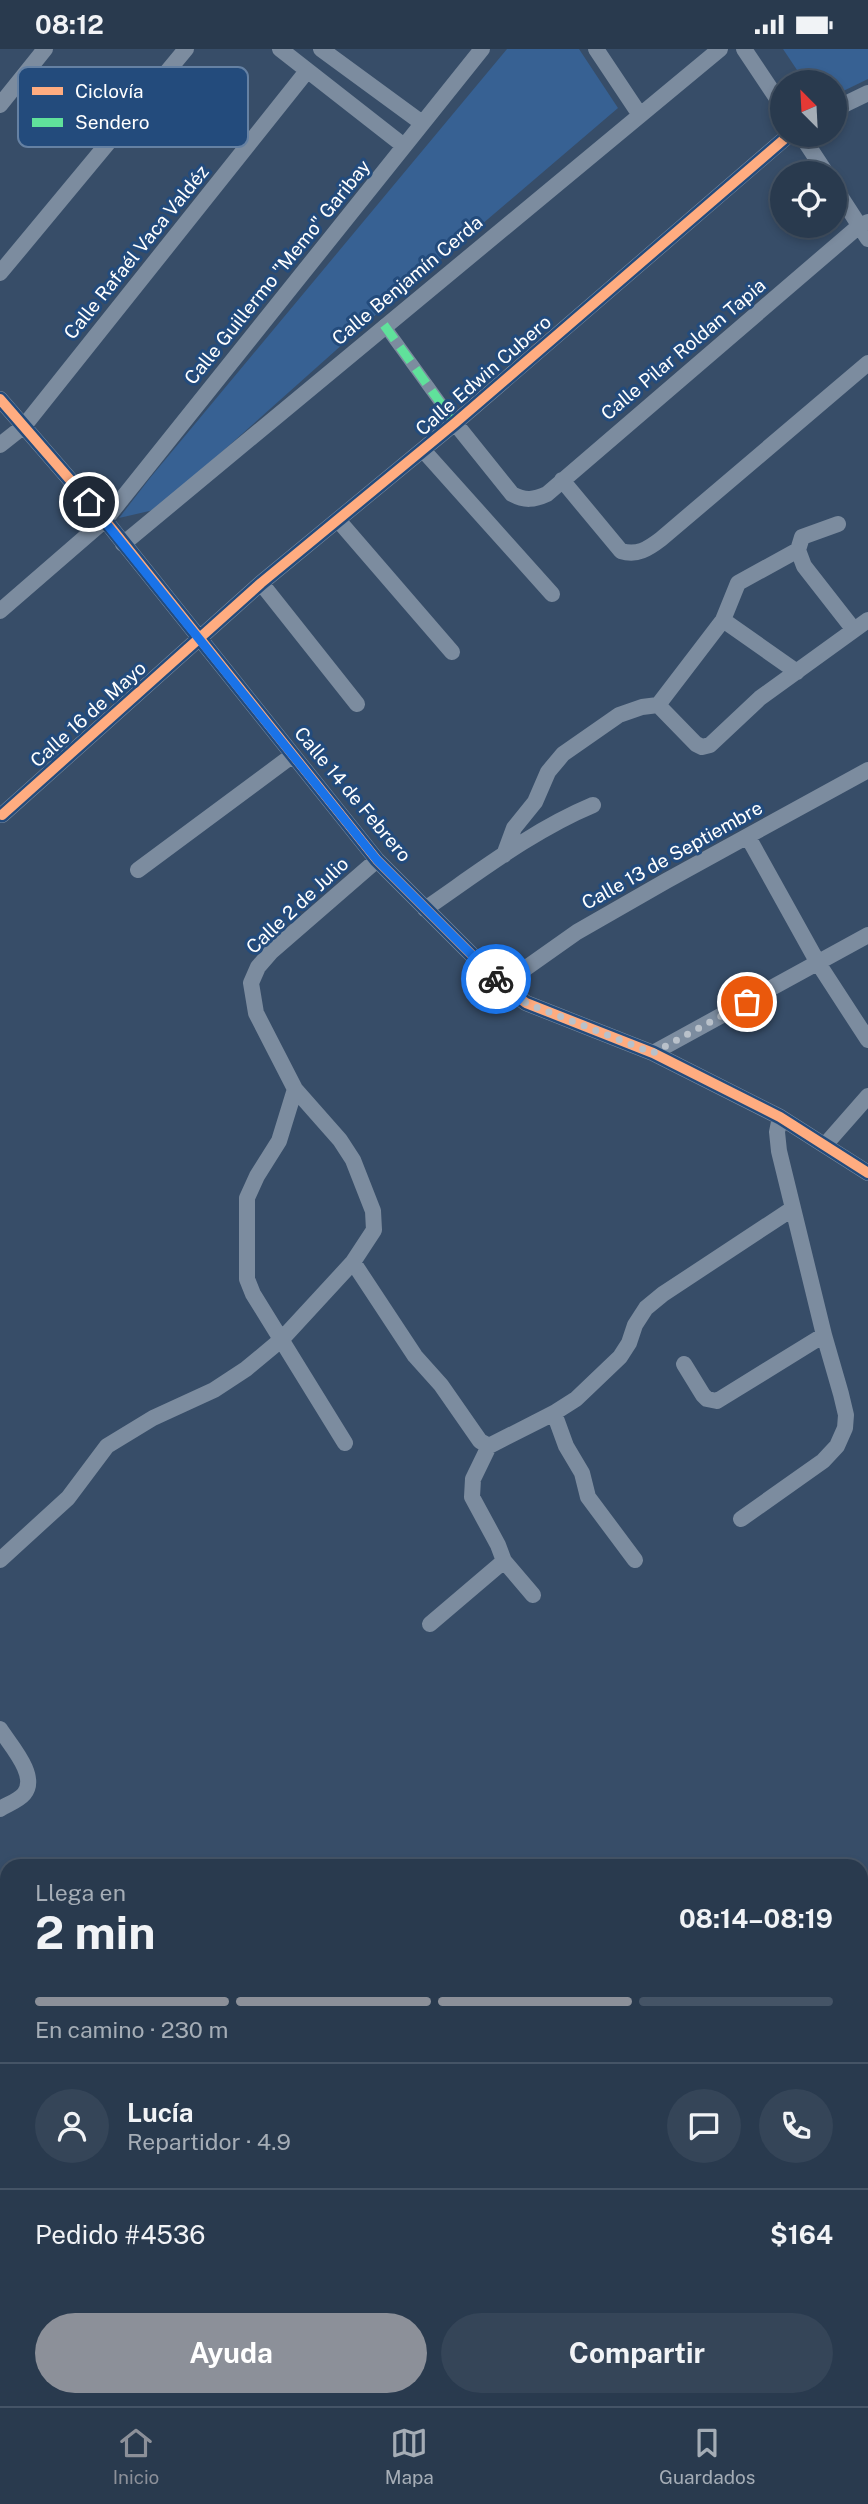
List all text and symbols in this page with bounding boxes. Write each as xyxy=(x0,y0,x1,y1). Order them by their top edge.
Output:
text: 08:12 xyxy=(35,9,104,40)
legend xyxy=(18,67,248,147)
north arrow xyxy=(770,70,847,147)
map controls xyxy=(770,70,847,238)
text: Ciclovía xyxy=(75,80,144,102)
text: Sendero xyxy=(75,111,150,133)
street label: Calle Guillermo "Memo" Garibay xyxy=(180,155,374,389)
street label: Calle Rafaél Vaca Valdéz xyxy=(59,161,213,343)
button: locate xyxy=(770,161,847,238)
street label: Calle Benjamín Cerda xyxy=(327,211,487,349)
street label: Calle Pilar Roldan Tapia xyxy=(596,274,770,424)
street label: Calle Edwin Cubero xyxy=(411,310,555,440)
pin xyxy=(59,472,119,532)
icon: home xyxy=(70,483,108,521)
street label: Calle 16 de Mayo xyxy=(26,656,150,772)
street label: Calle 14 de Febrero xyxy=(290,722,416,866)
street label: Calle 13 de Septiembre xyxy=(578,796,766,914)
street label: Calle 2 de Julio xyxy=(241,852,353,958)
courier xyxy=(461,944,531,1014)
icon: bike xyxy=(477,960,515,998)
pin xyxy=(717,972,777,1032)
icon: bag xyxy=(728,983,766,1021)
text: Llega en xyxy=(35,1879,126,1906)
text: 08:14–08:19 xyxy=(679,1903,833,1934)
text: 2 min xyxy=(35,1905,155,1959)
text: En camino · 230 m xyxy=(35,2016,228,2043)
button: person xyxy=(35,2089,109,2163)
button: chat xyxy=(667,2089,741,2163)
button: phone xyxy=(759,2089,833,2163)
text: Lucía xyxy=(127,2097,193,2128)
text: Repartidor · 4.9 xyxy=(127,2128,291,2155)
text: Pedido #4536 xyxy=(35,2219,205,2250)
text: $164 xyxy=(770,2219,833,2250)
button: Ayuda xyxy=(35,2313,427,2393)
button: Compartir xyxy=(441,2313,833,2393)
tab: Inicio xyxy=(113,2424,159,2488)
tab: Mapa xyxy=(385,2424,434,2488)
tab: Guardados xyxy=(659,2424,755,2488)

